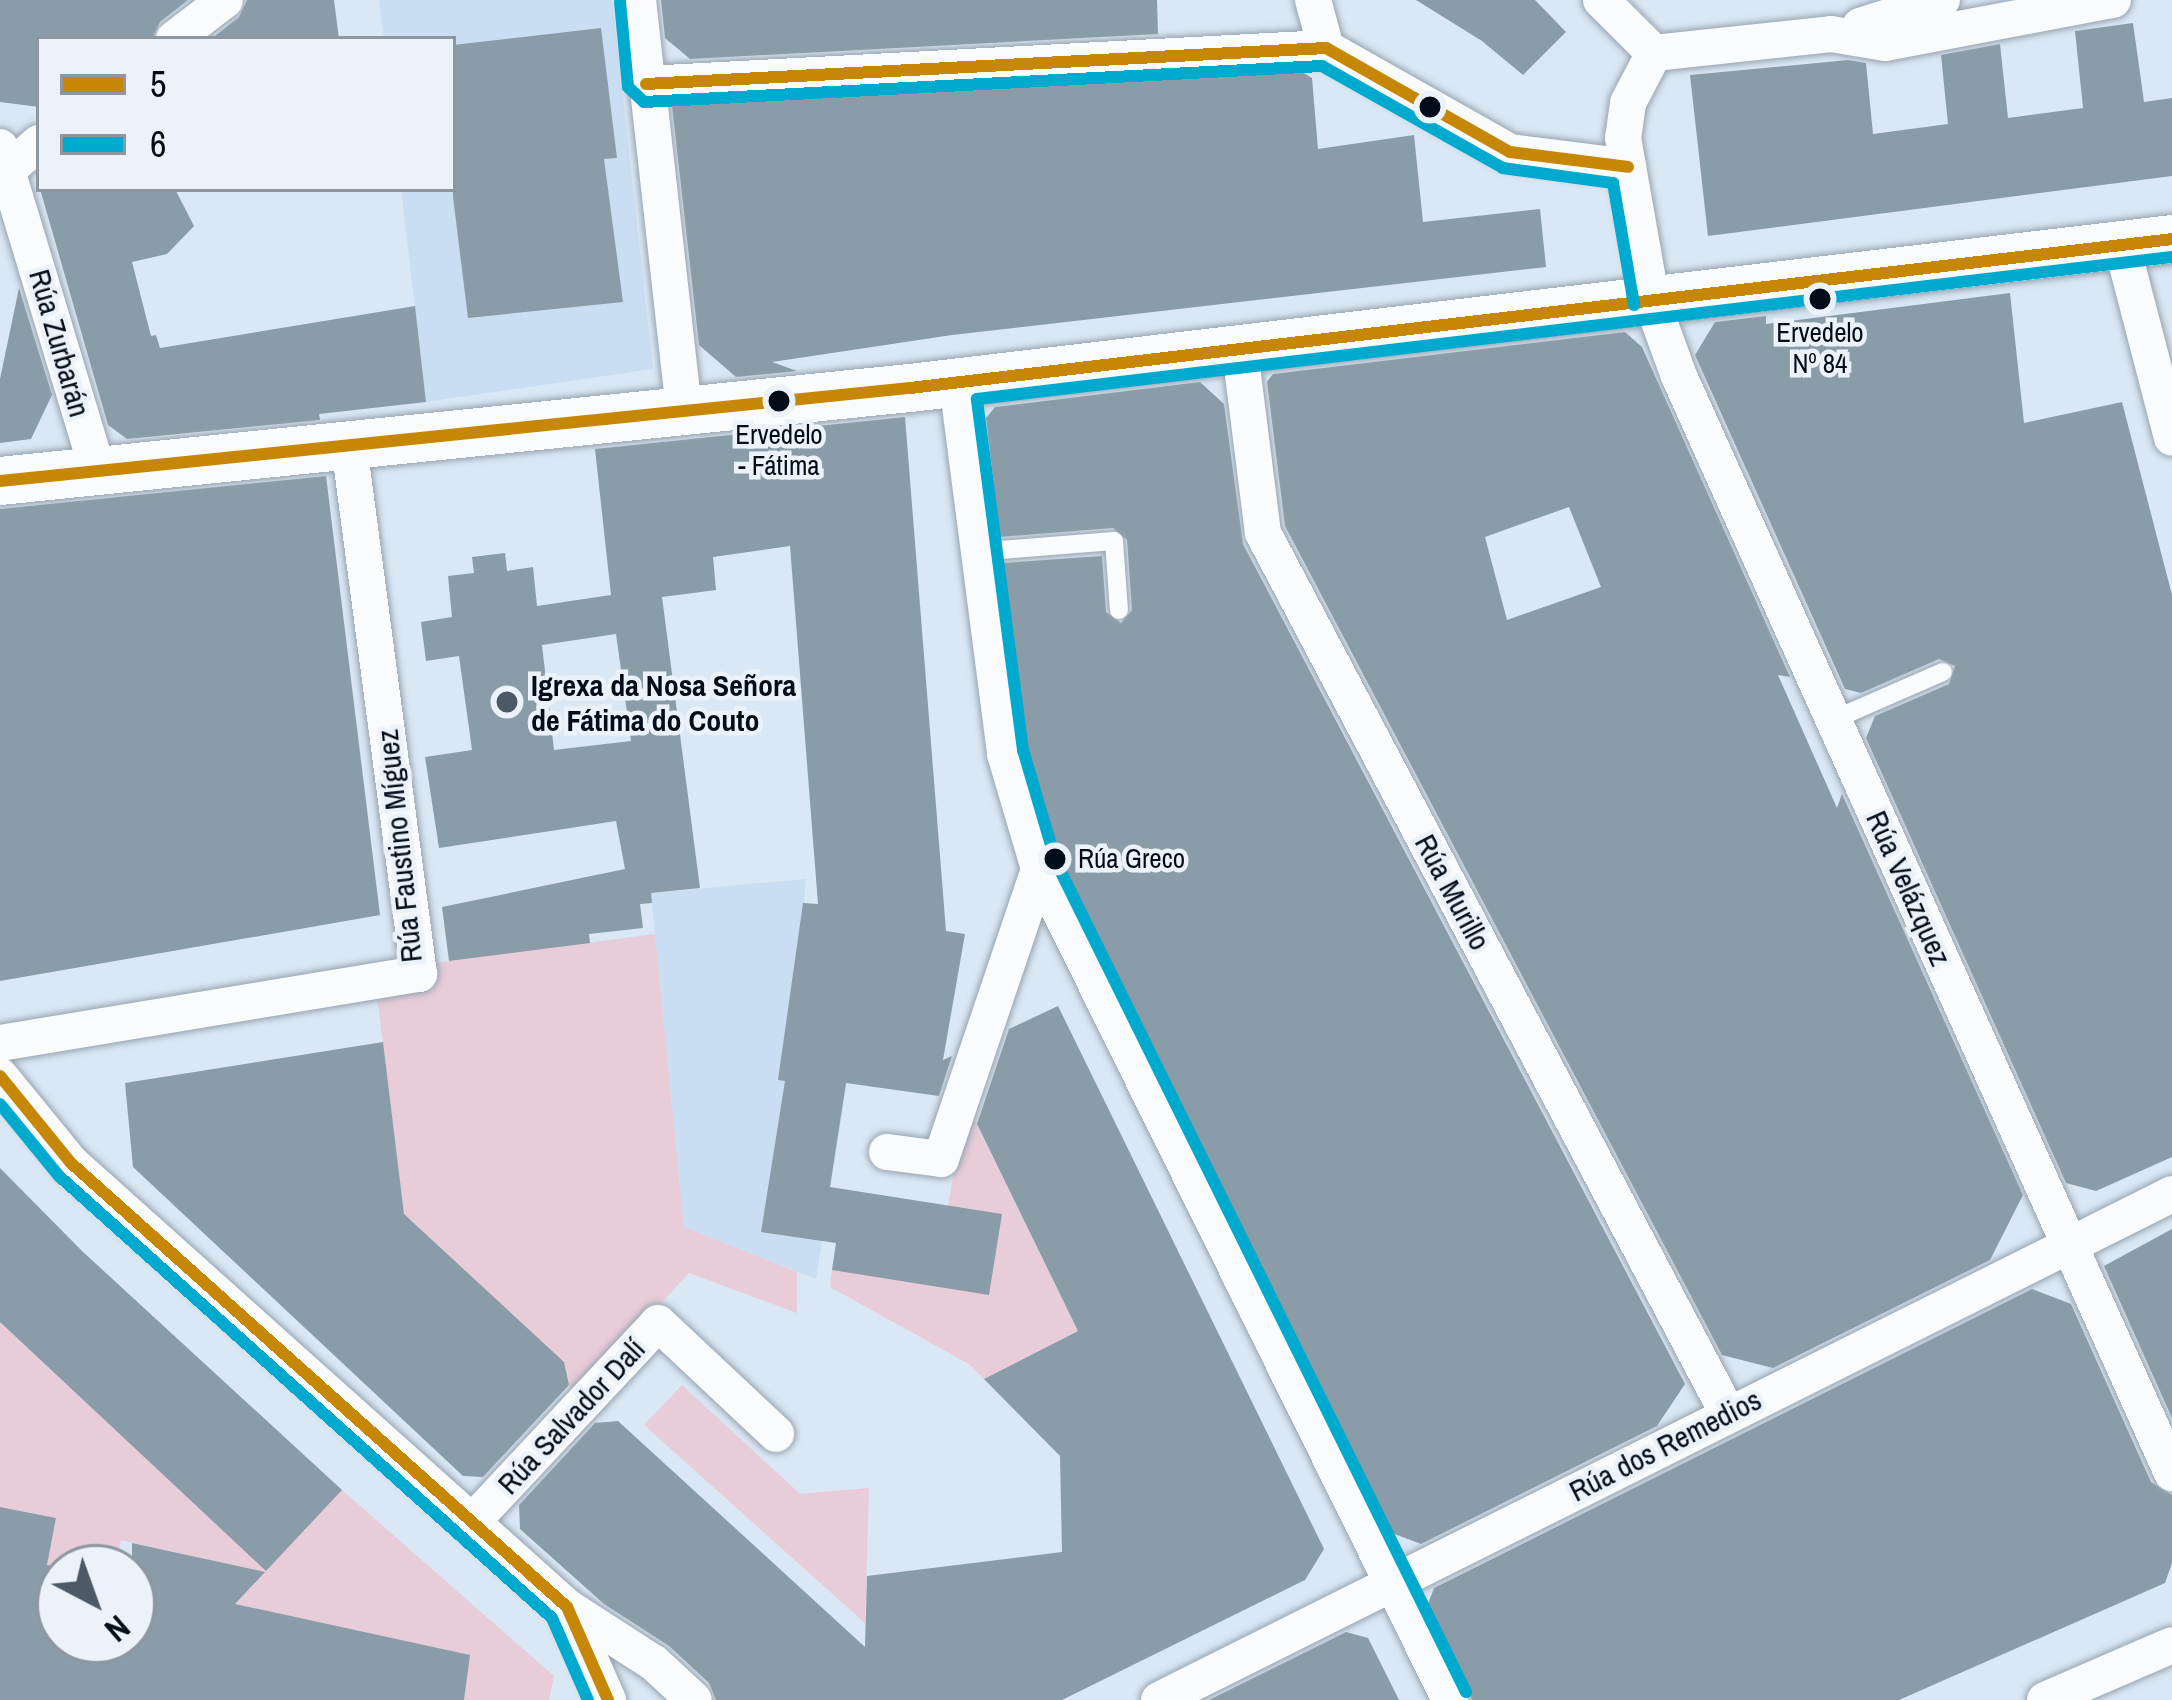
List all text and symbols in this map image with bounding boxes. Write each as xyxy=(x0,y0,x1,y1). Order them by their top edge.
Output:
legend xyxy=(36,36,456,192)
text: 5 xyxy=(150,60,166,108)
unlabelled marker xyxy=(1419,96,1441,118)
text: 6 xyxy=(150,120,166,168)
street label: Rúa Zurbarán xyxy=(22,265,98,421)
marker: Ervedelo Nº 84 xyxy=(1809,288,1831,310)
place label: Ervedelo Nº 84 xyxy=(1776,316,1864,379)
marker: Ervedelo - Fátima xyxy=(768,390,790,412)
place label: Ervedelo - Fátima xyxy=(735,418,823,481)
place label: Igrexa da Nosa Señora de Fátima do Couto xyxy=(531,667,796,738)
marker: Igrexa da Nosa Señora de Fátima do Couto xyxy=(494,689,520,715)
street label: Rúa Faustino Míguez xyxy=(369,728,429,964)
street label: Rúa Velázquez xyxy=(1859,805,1959,971)
street label: Rúa Murillo xyxy=(1408,828,1498,956)
place label: Rúa Greco xyxy=(1078,843,1185,875)
marker: Rúa Greco xyxy=(1044,848,1066,870)
street label: Rúa Salvador Dalí xyxy=(490,1331,652,1501)
street label: Rúa dos Remedios xyxy=(1563,1381,1767,1509)
north arrow xyxy=(36,1544,156,1664)
text: N xyxy=(96,1606,139,1652)

